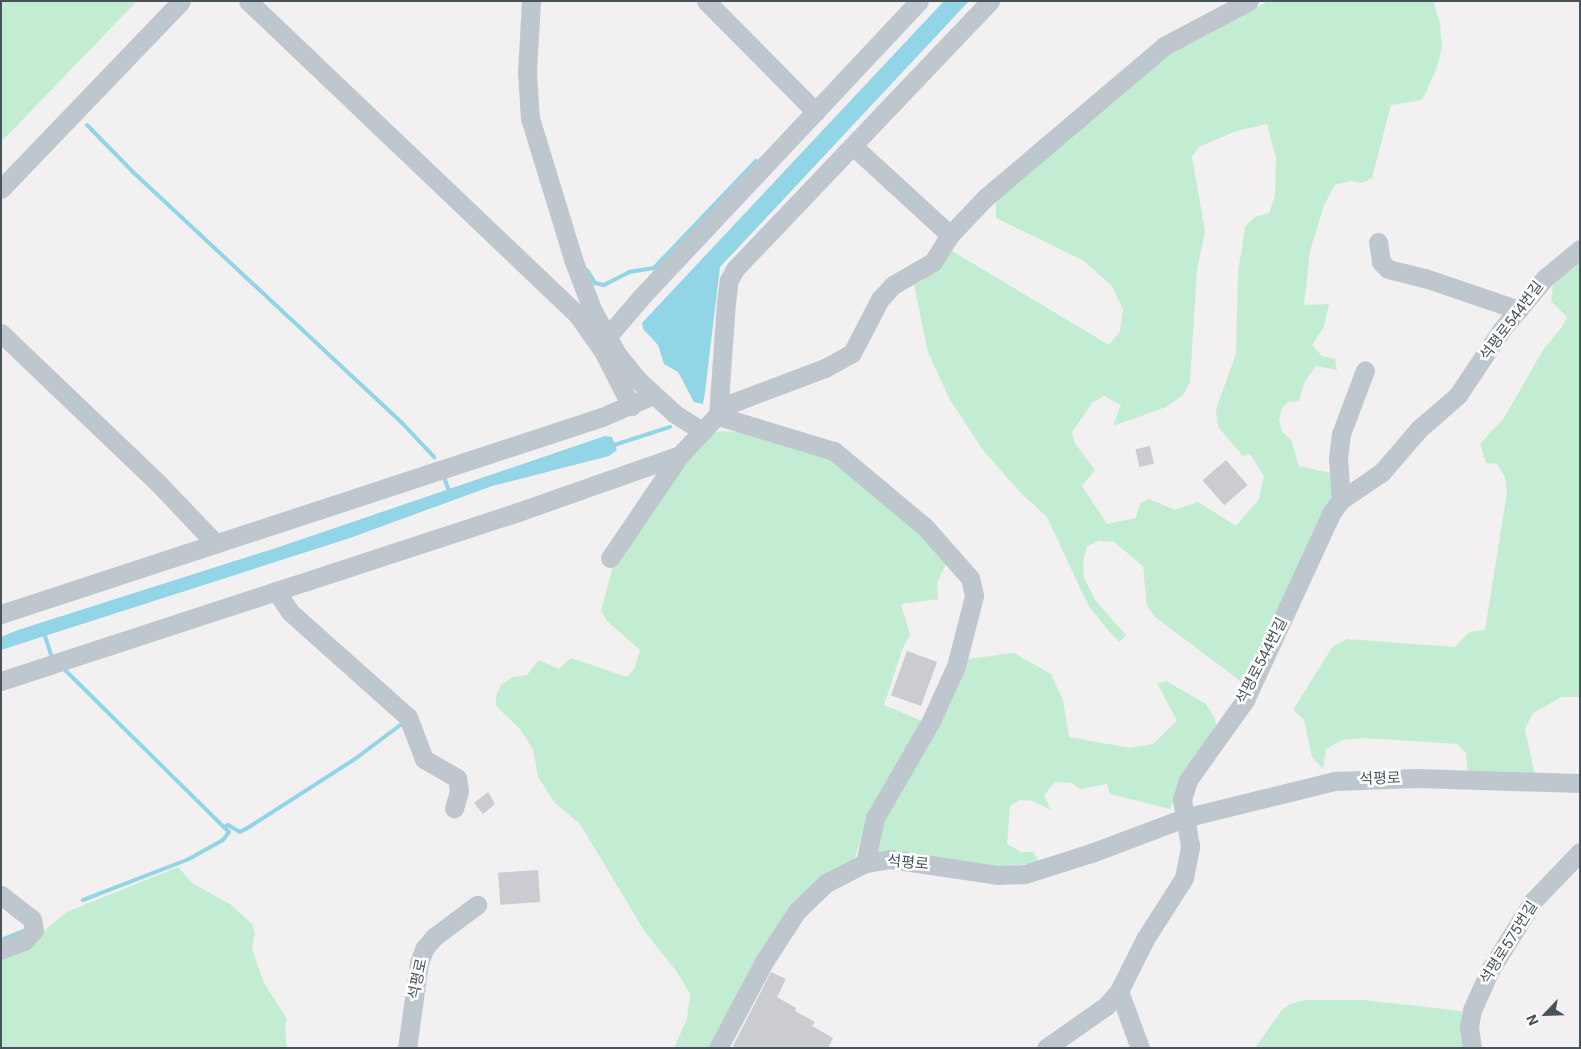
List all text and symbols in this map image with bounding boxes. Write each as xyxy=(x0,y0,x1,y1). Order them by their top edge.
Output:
street label: 석평로544번길 xyxy=(1476,278,1548,364)
street label: 석평로544번길 xyxy=(1233,615,1291,707)
street label: 석평로 xyxy=(1359,769,1401,789)
street label: 석평로 xyxy=(887,852,929,874)
street label: 석평로575번길 xyxy=(1476,898,1542,988)
street label: 석평로 xyxy=(405,957,431,1001)
north arrow xyxy=(1521,989,1571,1039)
text: N xyxy=(1523,1012,1542,1028)

